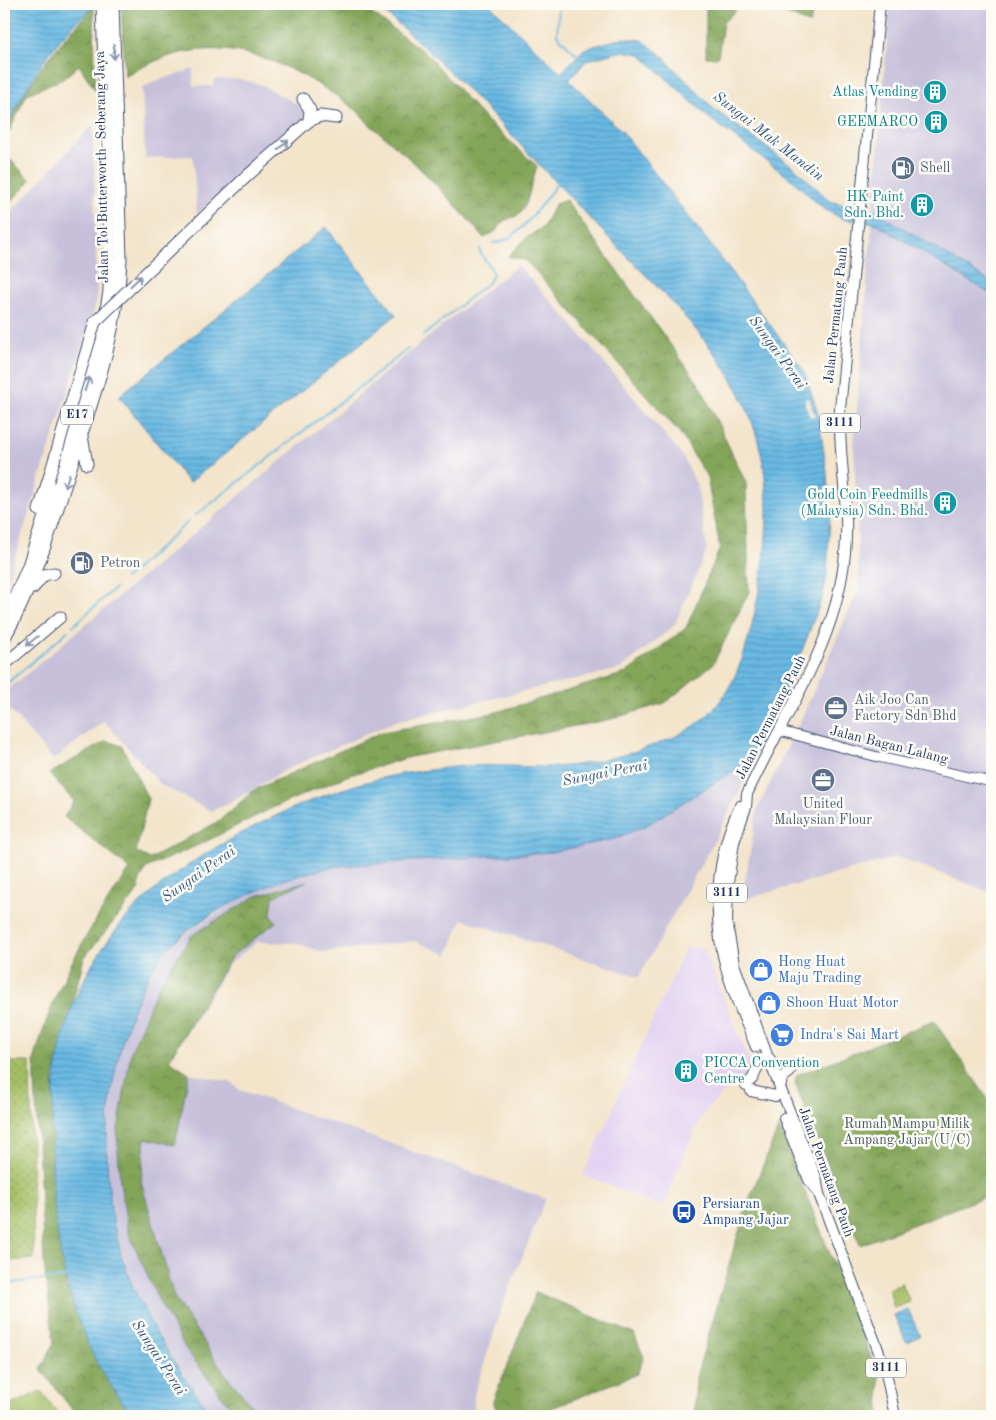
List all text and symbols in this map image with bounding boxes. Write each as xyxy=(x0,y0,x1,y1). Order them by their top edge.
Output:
one-way arrow xyxy=(109,44,119,60)
street label: Jalan Tol Butterworth–Seberang Jaya xyxy=(93,51,111,283)
building icon: Atlas Vending xyxy=(922,79,948,105)
place label: Atlas Vending xyxy=(832,85,918,99)
water label: Sungai Mak Mandin xyxy=(710,89,826,185)
building icon: GEEMARCO xyxy=(923,109,949,135)
place label: GEEMARCO xyxy=(837,115,918,129)
one-way arrow xyxy=(276,139,289,151)
fuel station icon: Shell xyxy=(890,155,916,181)
place label: Shell xyxy=(920,161,951,175)
place label: HK Paint Sdn. Bhd. xyxy=(844,190,904,220)
building icon: HK Paint Sdn. Bhd. xyxy=(909,192,935,218)
street label: Jalan Permatang Pauh xyxy=(822,246,850,384)
one-way arrow xyxy=(130,275,142,287)
water label: Sungai Perai xyxy=(746,314,808,392)
one-way arrow xyxy=(83,377,92,393)
road number: E17 xyxy=(61,406,93,424)
road number: 3111 xyxy=(820,413,860,432)
one-way arrow xyxy=(61,472,71,488)
place label: Gold Coin Feedmills (Malaysia) Sdn. Bhd. xyxy=(801,488,928,518)
building icon: Gold Coin Feedmills (Malaysia) Sdn. Bhd. xyxy=(932,490,958,516)
fuel station icon: Petron xyxy=(69,550,95,576)
place label: Petron xyxy=(100,556,141,570)
one-way arrow xyxy=(26,635,39,646)
street label: Jalan Permatang Pauh xyxy=(734,652,809,781)
place label: Aik Joo Can Factory Sdn Bhd xyxy=(854,693,957,723)
office icon: Aik Joo Can Factory Sdn Bhd xyxy=(823,695,849,721)
street label: Jalan Bagan Lalang xyxy=(828,724,950,767)
water label: Sungai Perai xyxy=(561,758,649,790)
office icon: United Malaysian Flour xyxy=(810,767,836,793)
place label: United Malaysian Flour xyxy=(774,797,872,827)
water label: Sungai Perai xyxy=(159,844,239,906)
road number: 3111 xyxy=(707,884,747,902)
place label: Hong Huat Maju Trading xyxy=(778,955,862,985)
shop icon: Hong Huat Maju Trading xyxy=(748,957,774,983)
shop icon: Shoon Huat Motor xyxy=(756,990,782,1016)
place label: Shoon Huat Motor xyxy=(786,996,898,1010)
supermarket icon: Indra's Sai Mart xyxy=(769,1022,795,1048)
place label: Indra's Sai Mart xyxy=(800,1028,899,1042)
place label: PICCA Convention Centre xyxy=(704,1056,820,1086)
building icon: PICCA Convention Centre xyxy=(673,1058,699,1084)
street label: Jalan Permatang Pauh xyxy=(796,1105,856,1239)
park label: Rumah Mampu Milik Ampang Jajar (U/C) xyxy=(843,1117,971,1147)
place label: Persiaran Ampang Jajar xyxy=(702,1197,789,1227)
bus stop icon: Persiaran Ampang Jajar xyxy=(671,1199,697,1225)
water label: Sungai Perai xyxy=(128,1318,188,1398)
road number: 3111 xyxy=(866,1359,906,1378)

